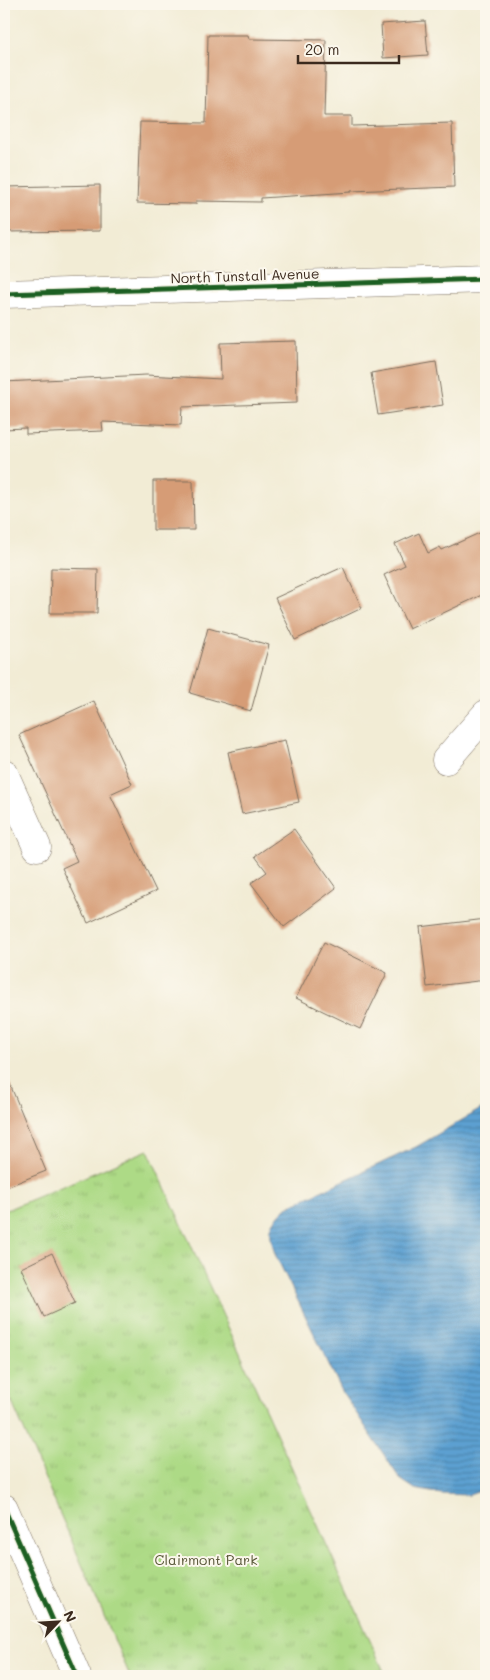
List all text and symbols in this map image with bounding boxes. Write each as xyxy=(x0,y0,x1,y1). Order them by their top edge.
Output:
scale bar xyxy=(298,32,399,64)
text: 20 m xyxy=(305,39,339,59)
street label: North Tunstall Avenue xyxy=(170,263,320,288)
park label: Clairmont Park xyxy=(154,1550,258,1569)
north arrow xyxy=(32,1598,82,1648)
text: N xyxy=(59,1607,81,1625)

